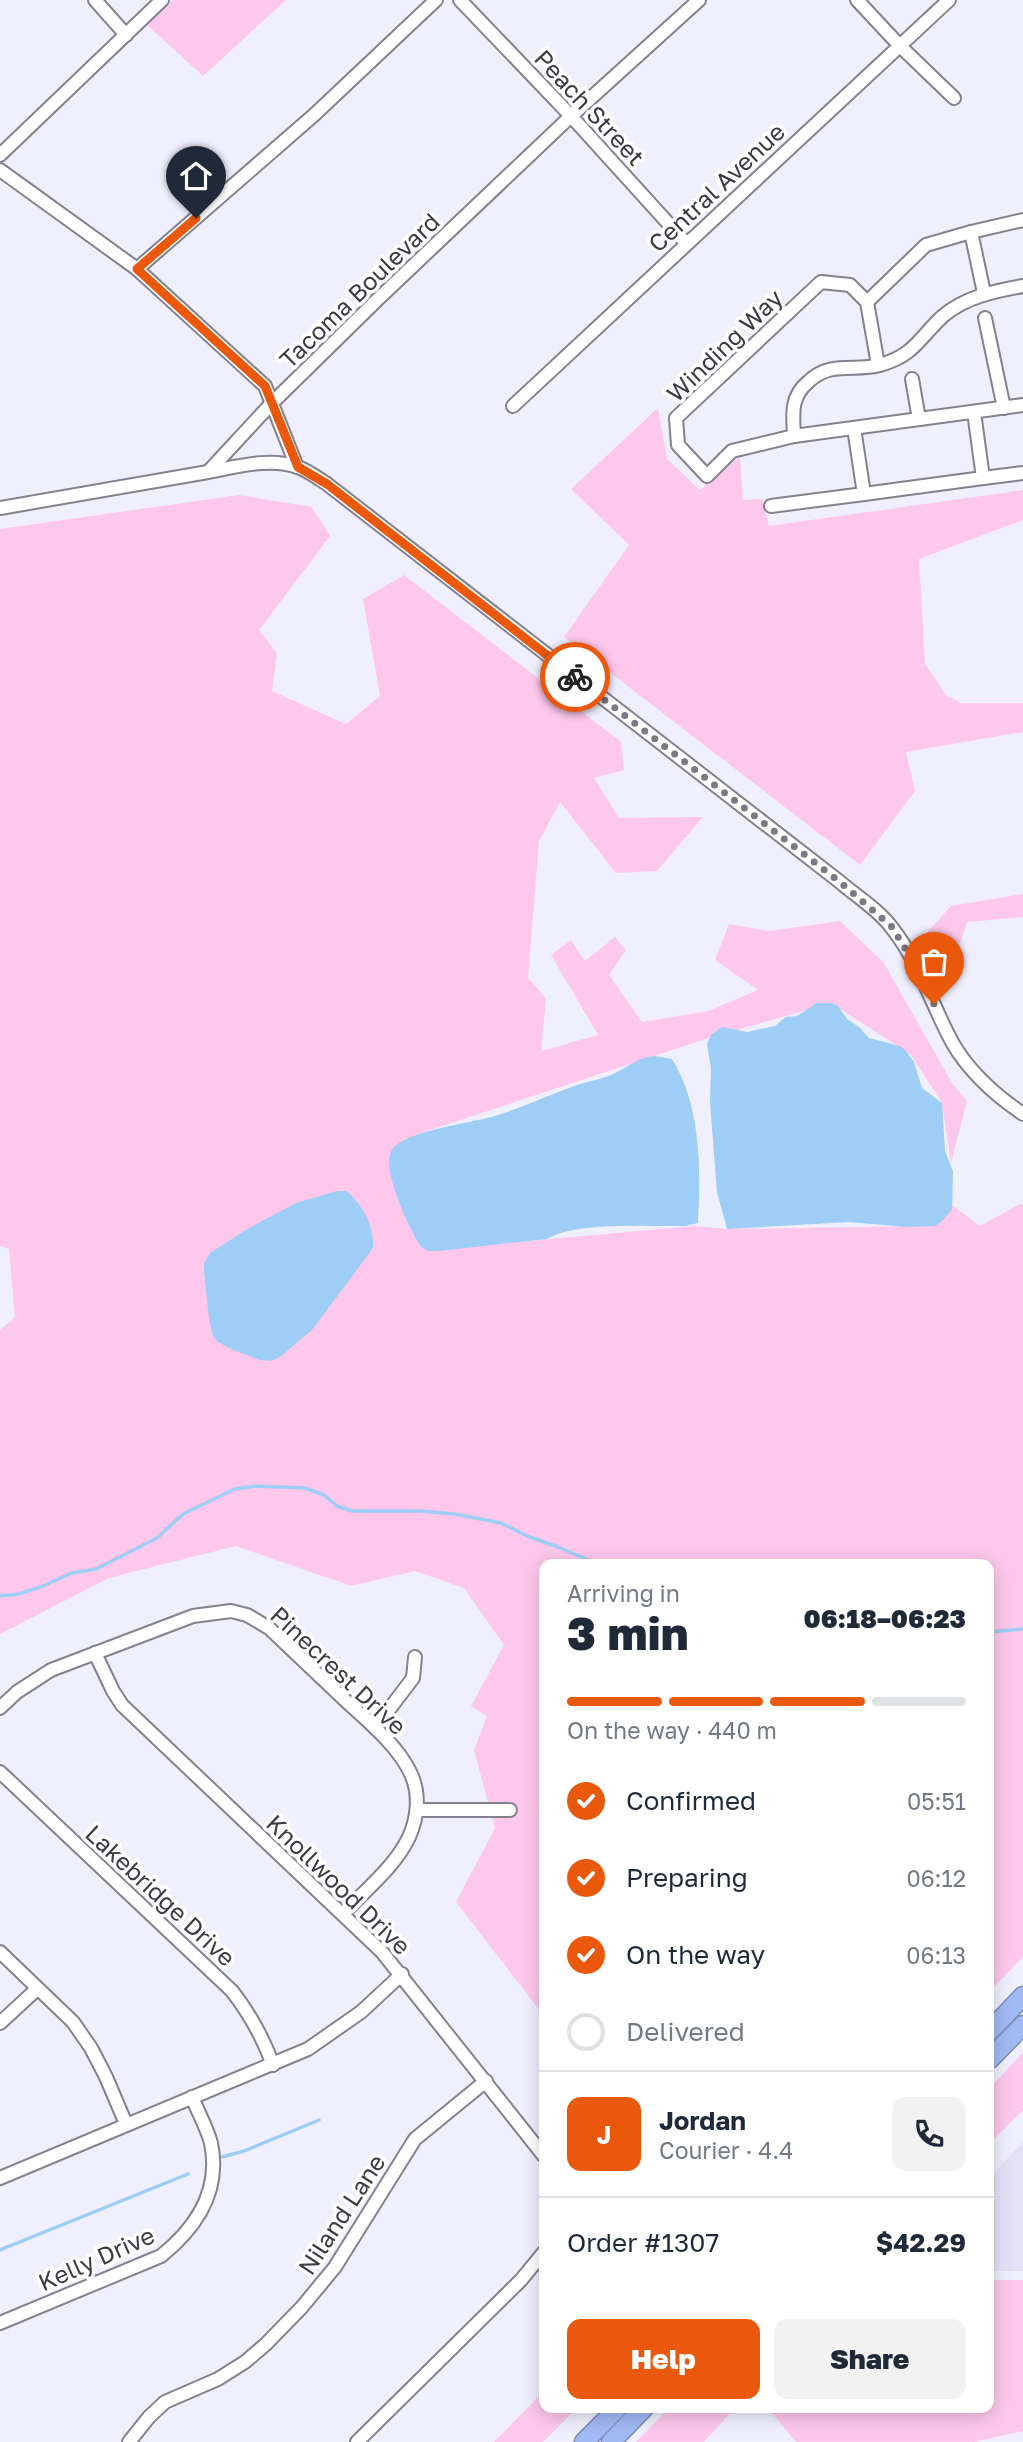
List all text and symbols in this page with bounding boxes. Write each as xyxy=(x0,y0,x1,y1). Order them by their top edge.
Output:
street label: Peach Street xyxy=(529,43,651,171)
street label: Central Avenue xyxy=(642,117,790,257)
pin xyxy=(166,146,226,218)
icon: home xyxy=(177,157,215,195)
street label: Tacoma Boulevard xyxy=(273,206,445,374)
street label: Winding Way xyxy=(660,283,788,407)
courier xyxy=(540,642,610,712)
icon: bike xyxy=(556,658,594,696)
pin xyxy=(904,932,964,1004)
icon: bag xyxy=(915,943,953,981)
text: Arriving in xyxy=(567,1579,680,1607)
street label: Pinecrest Drive xyxy=(265,1600,413,1740)
text: 06:18–06:23 xyxy=(804,1603,966,1634)
text: 3 min xyxy=(567,1605,689,1660)
text: On the way · 440 m xyxy=(567,1716,777,1744)
icon: check xyxy=(567,1782,605,1820)
text: Confirmed xyxy=(626,1785,756,1816)
text: 05:51 xyxy=(907,1787,966,1815)
street label: Knollwood Drive xyxy=(261,1808,417,1960)
street label: Lakebridge Drive xyxy=(80,1818,242,1972)
icon: check xyxy=(567,1859,605,1897)
text: Preparing xyxy=(626,1862,748,1893)
text: 06:12 xyxy=(906,1864,966,1892)
icon: check xyxy=(567,1936,605,1974)
text: On the way xyxy=(626,1939,765,1970)
text: 06:13 xyxy=(906,1941,966,1969)
text: Delivered xyxy=(626,2016,745,2047)
button: phone xyxy=(892,2097,966,2171)
text: Jordan xyxy=(659,2105,746,2136)
text: J xyxy=(597,2119,611,2150)
text: Courier · 4.4 xyxy=(659,2136,793,2164)
street label: Niland Lane xyxy=(291,2148,391,2280)
street label: Kelly Drive xyxy=(34,2220,158,2296)
text: Order #1307 xyxy=(567,2227,719,2258)
text: $42.29 xyxy=(876,2227,966,2258)
button: Help xyxy=(567,2319,760,2399)
button: Share xyxy=(774,2319,966,2399)

